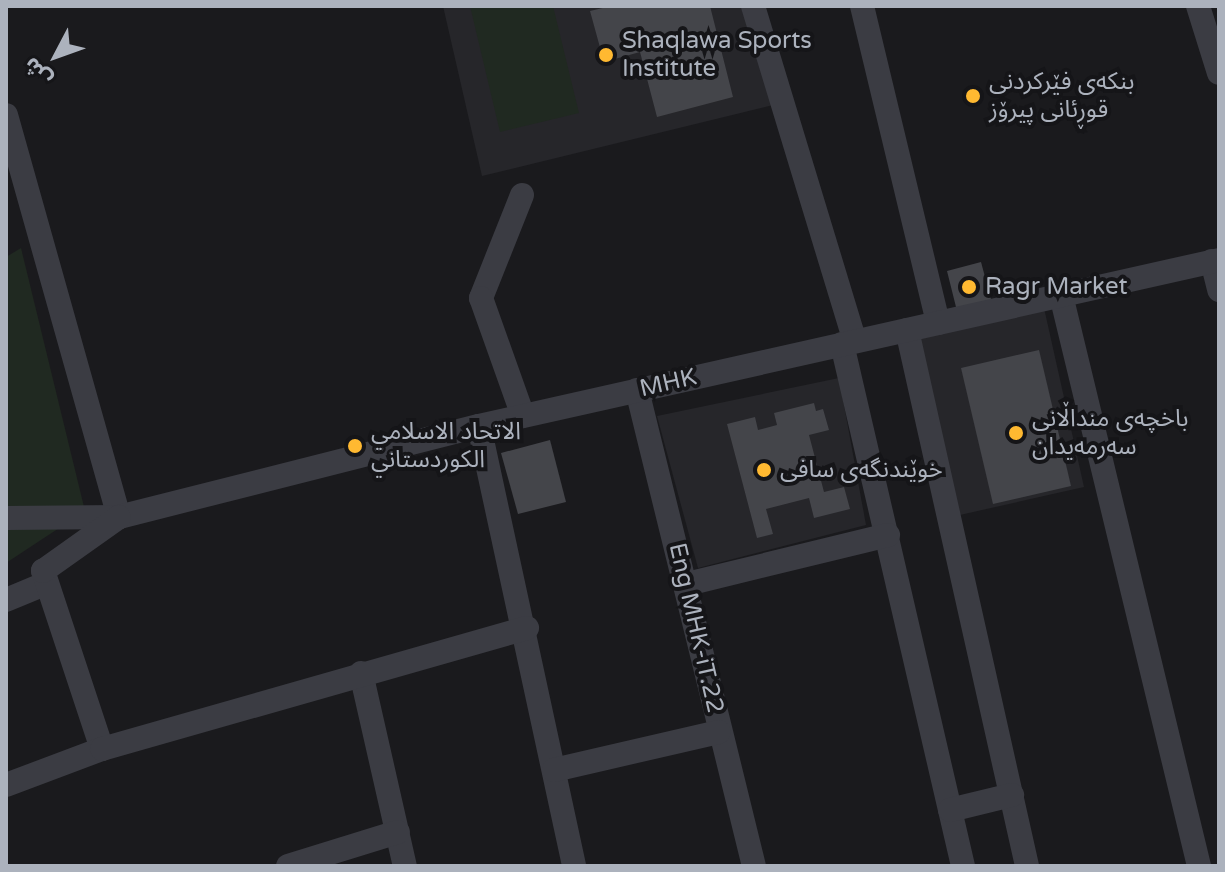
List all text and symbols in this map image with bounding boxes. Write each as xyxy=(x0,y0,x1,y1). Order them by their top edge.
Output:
north arrow xyxy=(16,16,96,96)
place label: Shaqlawa Sports Institute xyxy=(622,27,812,83)
marker: Shaqlawa Sports Institute xyxy=(597,46,615,64)
text: ش xyxy=(18,52,58,92)
place label: بنکەی فێرکردنی قوڕئانی پیرۆز xyxy=(989,68,1134,124)
marker: بنکەی فێرکردنی قوڕئانی پیرۆز xyxy=(964,87,982,105)
place label: Ragr Market xyxy=(985,273,1128,301)
marker: Ragr Market xyxy=(960,278,978,296)
street label: MHK xyxy=(637,363,699,403)
place label: باخچەی منداڵانی سەرمەیدان xyxy=(1032,405,1188,461)
place label: الاتحاد الاسلامي الكوردستاني xyxy=(371,418,521,474)
marker: باخچەی منداڵانی سەرمەیدان xyxy=(1007,424,1025,442)
marker: الاتحاد الاسلامي الكوردستاني xyxy=(346,437,364,455)
place label: خوێندنگەی سافی xyxy=(780,456,943,484)
marker: خوێندنگەی سافی xyxy=(755,461,773,479)
street label: Eng MHK-iT.22 xyxy=(662,540,730,716)

